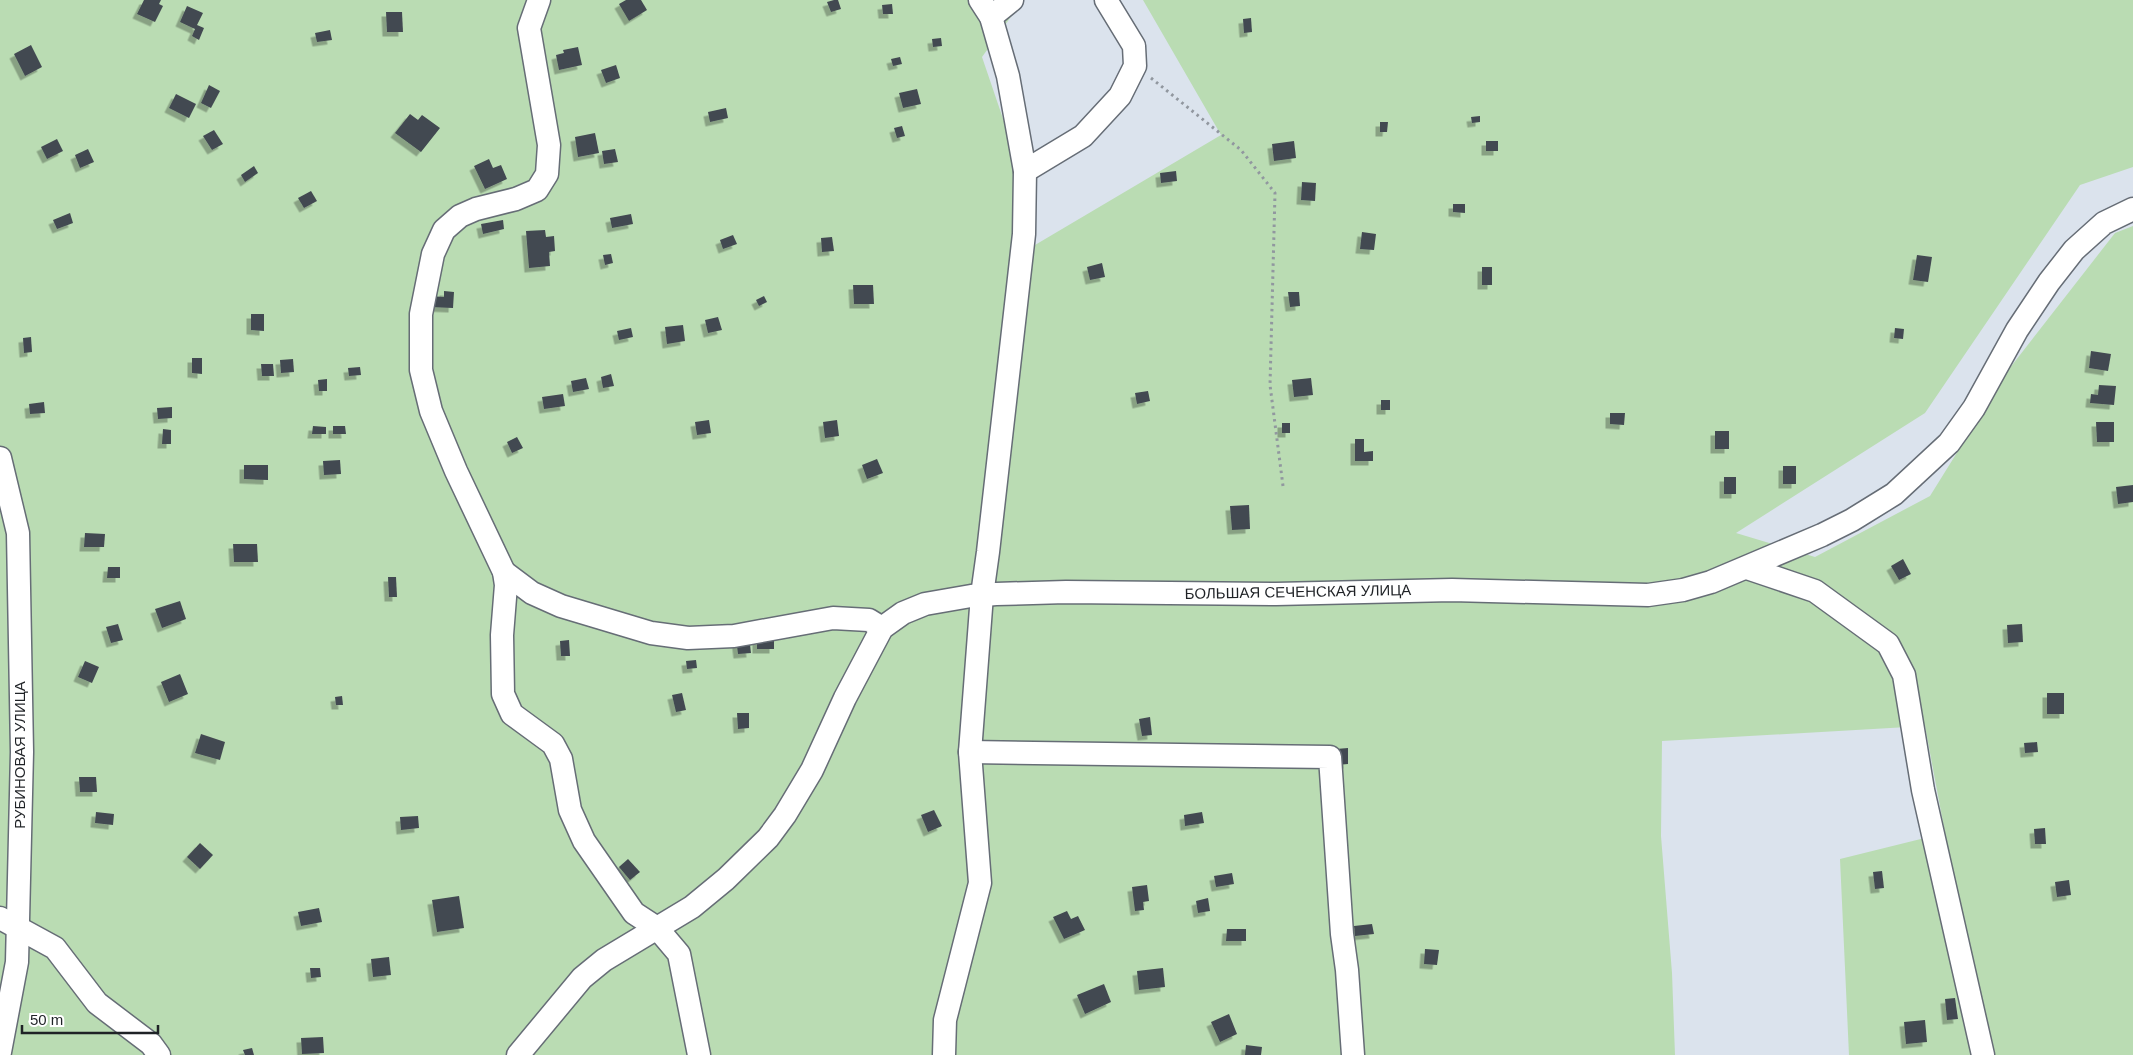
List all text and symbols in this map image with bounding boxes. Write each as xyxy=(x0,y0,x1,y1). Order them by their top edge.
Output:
street label: БОЛЬШАЯ СЕЧЕНСКАЯ УЛИЦА xyxy=(1185,581,1411,602)
street label: РУБИНОВАЯ УЛИЦА xyxy=(11,681,28,829)
scale bar xyxy=(22,1002,159,1034)
text: 50 m xyxy=(30,1011,63,1028)

